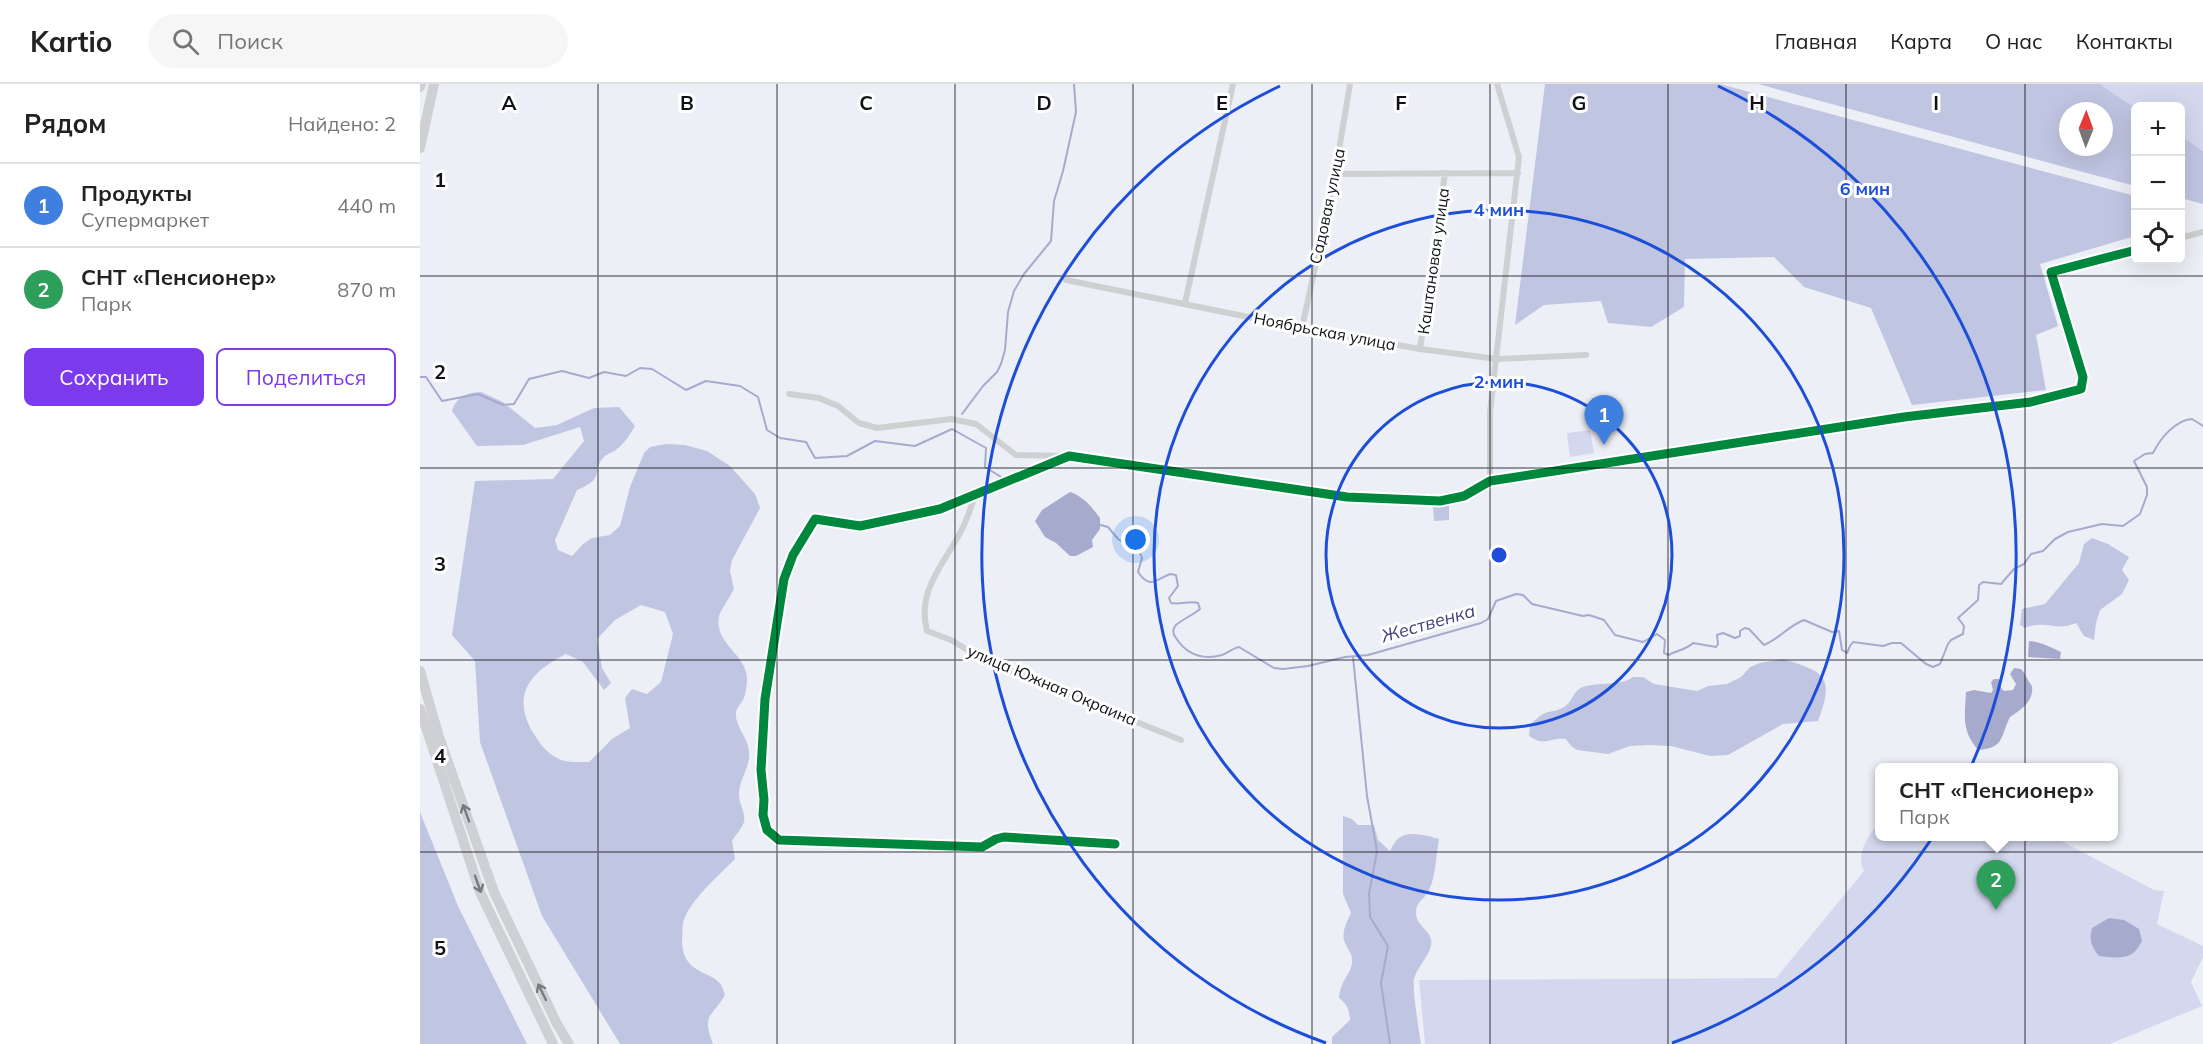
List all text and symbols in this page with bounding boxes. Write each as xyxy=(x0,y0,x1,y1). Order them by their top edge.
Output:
search box xyxy=(148,14,568,68)
text: Kartio xyxy=(30,24,112,59)
icon: search xyxy=(169,25,202,58)
text: Поиск xyxy=(217,27,283,55)
text: Главная xyxy=(1775,28,1857,54)
text: Карта xyxy=(1890,28,1952,54)
text: О нас xyxy=(1985,28,2043,54)
text: Контакты xyxy=(2076,28,2173,54)
text: A xyxy=(502,90,517,115)
text: B xyxy=(680,90,694,115)
text: C xyxy=(859,90,873,115)
text: D xyxy=(1036,90,1052,115)
text: E xyxy=(1216,90,1228,115)
text: F xyxy=(1395,90,1407,115)
text: G xyxy=(1572,90,1586,115)
text: H xyxy=(1749,90,1765,115)
text: I xyxy=(1933,90,1939,115)
north arrow xyxy=(2059,102,2113,156)
map controls xyxy=(2131,102,2185,264)
button: + xyxy=(2131,102,2185,156)
text: Рядом xyxy=(24,107,107,140)
text: Найдено: 2 xyxy=(288,111,396,136)
street label: Садовая улица xyxy=(1305,146,1349,266)
button: − xyxy=(2131,156,2185,210)
text: 1 xyxy=(434,167,446,192)
text: 6 мин xyxy=(1840,177,1890,200)
text: Продукты xyxy=(81,179,192,207)
street label: Каштановая улица xyxy=(1413,187,1453,335)
text: 1 xyxy=(38,193,50,218)
text: 440 m xyxy=(337,193,396,218)
text: 4 мин xyxy=(1474,198,1524,221)
text: Супермаркет xyxy=(81,207,209,232)
button: locate xyxy=(2131,210,2185,264)
text: СНТ «Пенсионер» xyxy=(81,263,276,291)
text: 2 xyxy=(38,277,50,302)
text: 870 m xyxy=(337,277,396,302)
text: Парк xyxy=(81,291,131,316)
street label: Ноябрьская улица xyxy=(1252,307,1398,355)
button: Сохранить xyxy=(24,348,204,406)
button: Поделиться xyxy=(216,348,396,406)
text: 2 xyxy=(434,359,446,384)
text: 2 мин xyxy=(1474,370,1524,393)
pin: 1 xyxy=(1584,396,1624,445)
your location xyxy=(1121,525,1150,554)
centre of rings xyxy=(1489,545,1509,565)
text: 3 xyxy=(434,551,446,576)
water label: Жественка xyxy=(1377,599,1478,648)
street label: улица Южная Окраина xyxy=(964,640,1140,730)
text: 4 xyxy=(434,743,446,768)
popup xyxy=(1875,763,2118,841)
text: СНТ «Пенсионер» xyxy=(1899,776,2094,804)
one-way arrow xyxy=(459,804,470,823)
text: Парк xyxy=(1899,804,1949,829)
pin: 2 xyxy=(1976,860,2016,910)
one-way arrow xyxy=(474,875,485,893)
text: 5 xyxy=(434,935,446,960)
one-way arrow xyxy=(536,984,548,1002)

